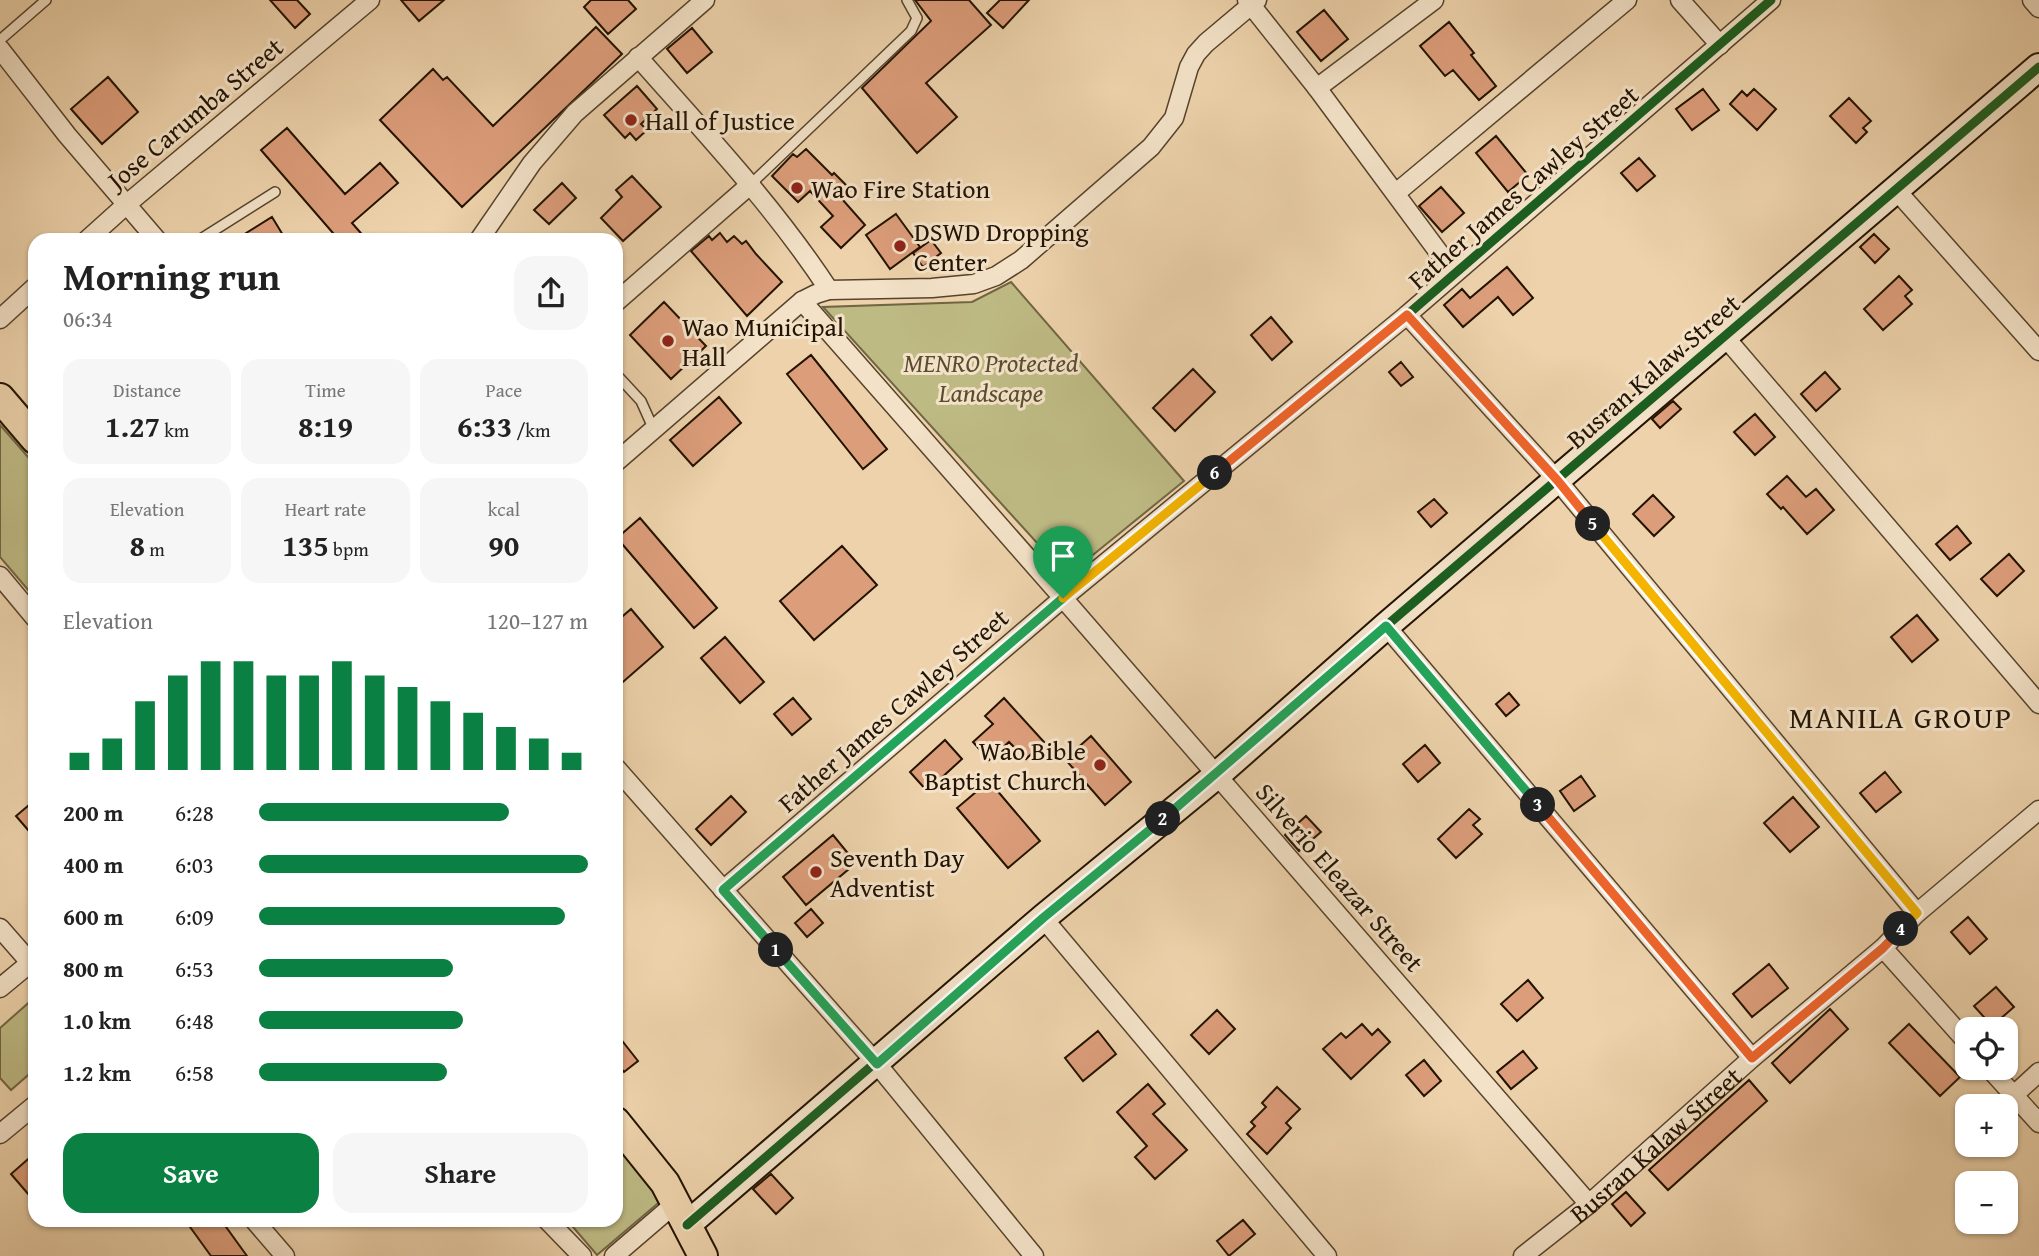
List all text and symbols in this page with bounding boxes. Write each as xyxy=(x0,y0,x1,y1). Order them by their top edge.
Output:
street label: Jose Carumba Street xyxy=(96,28,292,200)
street label: Father James Cawley Street xyxy=(1399,76,1647,298)
place label: Hall of Justice xyxy=(645,101,795,140)
marker: Hall of Justice xyxy=(623,112,639,128)
place label: Wao Fire Station xyxy=(811,169,991,208)
marker: Wao Fire Station xyxy=(789,180,805,196)
place label: DSWD Dropping Center xyxy=(914,212,1088,281)
marker: DSWD Dropping Center xyxy=(892,238,908,254)
text: Morning run xyxy=(63,248,280,304)
button: share xyxy=(514,256,588,330)
street label: Busran Kalaw Street xyxy=(1558,284,1748,458)
text: 06:34 xyxy=(63,302,113,335)
place label: Wao Municipal Hall xyxy=(682,307,844,376)
marker: Wao Municipal Hall xyxy=(660,333,676,349)
park label: MENRO Protected Landscape xyxy=(904,343,1078,412)
text: Distance xyxy=(113,376,181,404)
text: Time xyxy=(305,376,346,404)
text: Pace xyxy=(486,376,522,404)
text: 1.27 xyxy=(105,404,160,448)
text: 8:19 xyxy=(298,404,353,448)
text: 6:33 xyxy=(457,404,512,448)
text: km xyxy=(160,416,189,444)
text: /km xyxy=(512,416,551,444)
pin: 6 xyxy=(1198,456,1232,490)
text: 6 xyxy=(1210,458,1219,486)
text: Elevation xyxy=(110,495,184,523)
text: Heart rate xyxy=(285,495,366,523)
text: kcal xyxy=(488,495,520,523)
pin: 5 xyxy=(1576,506,1610,542)
text: 5 xyxy=(1588,509,1597,537)
text: 8 xyxy=(130,523,145,567)
text: 135 xyxy=(282,523,329,567)
text: 90 xyxy=(488,523,519,567)
pin xyxy=(1033,526,1093,598)
text: m xyxy=(145,535,165,563)
text: bpm xyxy=(329,535,369,563)
icon: arrive xyxy=(1044,537,1082,575)
street label: Father James Cawley Street xyxy=(769,599,1017,821)
text: Elevation xyxy=(63,604,153,637)
text: 120–127 m xyxy=(487,604,588,637)
district label: MANILA GROUP xyxy=(1789,695,2013,739)
place label: Wao Bible Baptist Church xyxy=(924,731,1086,800)
marker: Wao Bible Baptist Church xyxy=(1092,757,1108,773)
street label: Silverio Eleazar Street xyxy=(1247,774,1433,980)
pin: 3 xyxy=(1520,788,1556,822)
text: 3 xyxy=(1533,790,1542,818)
text: 200 m xyxy=(63,796,124,829)
text: 6:28 xyxy=(175,796,214,829)
pin: 2 xyxy=(1146,802,1180,836)
text: 2 xyxy=(1158,804,1167,832)
place label: Seventh Day Adventist xyxy=(830,838,965,907)
text: 400 m xyxy=(63,848,124,881)
text: 6:03 xyxy=(175,848,214,881)
marker: Seventh Day Adventist xyxy=(808,864,824,880)
text: 600 m xyxy=(63,900,124,933)
text: 6:09 xyxy=(175,900,214,933)
pin: 4 xyxy=(1884,912,1918,946)
text: 4 xyxy=(1896,914,1905,942)
pin: 1 xyxy=(758,932,794,968)
text: 1 xyxy=(771,935,780,963)
text: 800 m xyxy=(63,952,124,985)
text: 6:53 xyxy=(175,952,214,985)
text: 1.0 km xyxy=(63,1004,131,1037)
text: 6:48 xyxy=(175,1004,214,1037)
map controls xyxy=(1955,1017,2018,1234)
button: locate xyxy=(1955,1017,2018,1080)
text: 1.2 km xyxy=(63,1056,131,1089)
text: 6:58 xyxy=(175,1056,214,1089)
street label: Busran Kalaw Street xyxy=(1561,1057,1750,1232)
button: + xyxy=(1955,1094,2018,1157)
button: Save xyxy=(63,1133,319,1213)
button: Share xyxy=(333,1133,588,1213)
button: − xyxy=(1955,1171,2018,1234)

